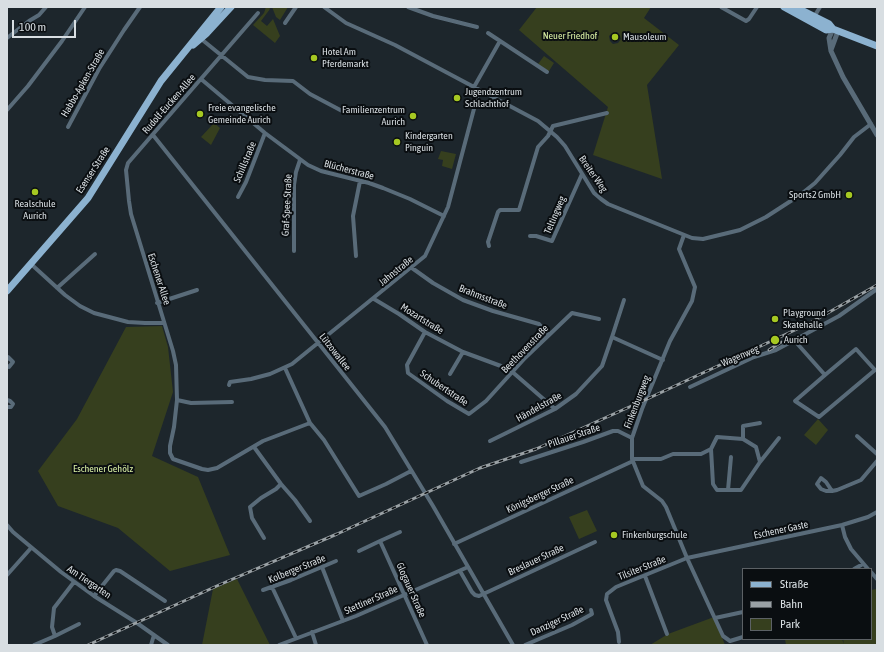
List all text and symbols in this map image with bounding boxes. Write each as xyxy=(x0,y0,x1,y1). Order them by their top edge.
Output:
scale bar xyxy=(14,12,78,38)
text: 100 m xyxy=(19,20,46,34)
park label: Neuer Friedhof xyxy=(543,30,597,42)
place label: Mausoleum xyxy=(623,31,667,43)
marker: Mausoleum xyxy=(610,32,620,42)
place label: Hotel Am Pferdemarkt xyxy=(322,46,369,70)
street label: Habbo-Apken-Straße xyxy=(59,47,107,119)
marker: Hotel Am Pferdemarkt xyxy=(309,53,319,63)
street label: Rudolf-Eucken-Allee xyxy=(140,72,198,136)
place label: Jugendzentrum Schlachthof xyxy=(465,86,522,110)
marker: Jugendzentrum Schlachthof xyxy=(452,93,462,103)
place label: Freie evangelische Gemeinde Aurich xyxy=(208,102,276,126)
place label: Familienzentrum Aurich xyxy=(342,104,405,128)
marker: Freie evangelische Gemeinde Aurich xyxy=(195,109,205,119)
marker: Familienzentrum Aurich xyxy=(408,111,418,121)
place label: Kindergarten Pinguin xyxy=(405,130,453,154)
marker: Kindergarten Pinguin xyxy=(392,137,402,147)
street label: Schillstraße xyxy=(231,140,259,184)
street label: Esenser Straße xyxy=(73,144,113,196)
street label: Breiter Weg xyxy=(576,153,610,195)
street label: Blücherstraße xyxy=(323,158,375,182)
street label: Graf-Spee-Straße xyxy=(279,174,295,236)
marker: Realschule Aurich xyxy=(30,187,40,197)
place label: Sports2 GmbH xyxy=(789,189,841,201)
marker: Sports2 GmbH xyxy=(844,190,854,200)
street label: Teltingweg xyxy=(542,194,568,236)
place label: Realschule Aurich xyxy=(15,198,55,222)
street label: Eschener Allee xyxy=(145,252,173,306)
street label: Jahnstraße xyxy=(376,254,416,288)
street label: Brahmsstraße xyxy=(457,282,509,312)
street label: Mozartstraße xyxy=(398,301,446,337)
place label: Playground Skatehalle xyxy=(783,307,826,330)
marker: Playground Skatehalle xyxy=(770,314,780,324)
street label: Beethovenstraße xyxy=(499,322,551,376)
street label: Lützowallee xyxy=(317,331,353,373)
marker: Aurich xyxy=(769,334,781,346)
place label: Aurich xyxy=(784,334,808,346)
street label: Wagenweg xyxy=(719,343,761,369)
street label: Schubertstraße xyxy=(418,367,470,409)
street label: Finkenburgweg xyxy=(621,374,653,430)
street label: Händelstraße xyxy=(514,390,564,424)
street label: Pillauer Straße xyxy=(546,421,602,451)
park label: Eschener Gehölz xyxy=(73,463,133,475)
street label: Königsberger Straße xyxy=(504,474,576,516)
street label: Eschener Gaste xyxy=(753,518,809,542)
place label: Finkenburgschule xyxy=(622,529,687,541)
marker: Finkenburgschule xyxy=(609,530,619,540)
street label: Breslauer Straße xyxy=(506,542,566,578)
street label: Kolberger Straße xyxy=(267,552,327,586)
street label: Tilsiter Straße xyxy=(616,553,668,583)
street label: Glogauer Straße xyxy=(394,561,428,619)
street label: Am Tiergarten xyxy=(65,563,113,601)
legend xyxy=(742,568,872,640)
text: Straße xyxy=(780,577,808,591)
street label: Stettiner Straße xyxy=(343,583,399,617)
text: Bahn xyxy=(780,597,803,611)
street label: Danziger Straße xyxy=(528,603,586,639)
text: Park xyxy=(780,617,800,631)

